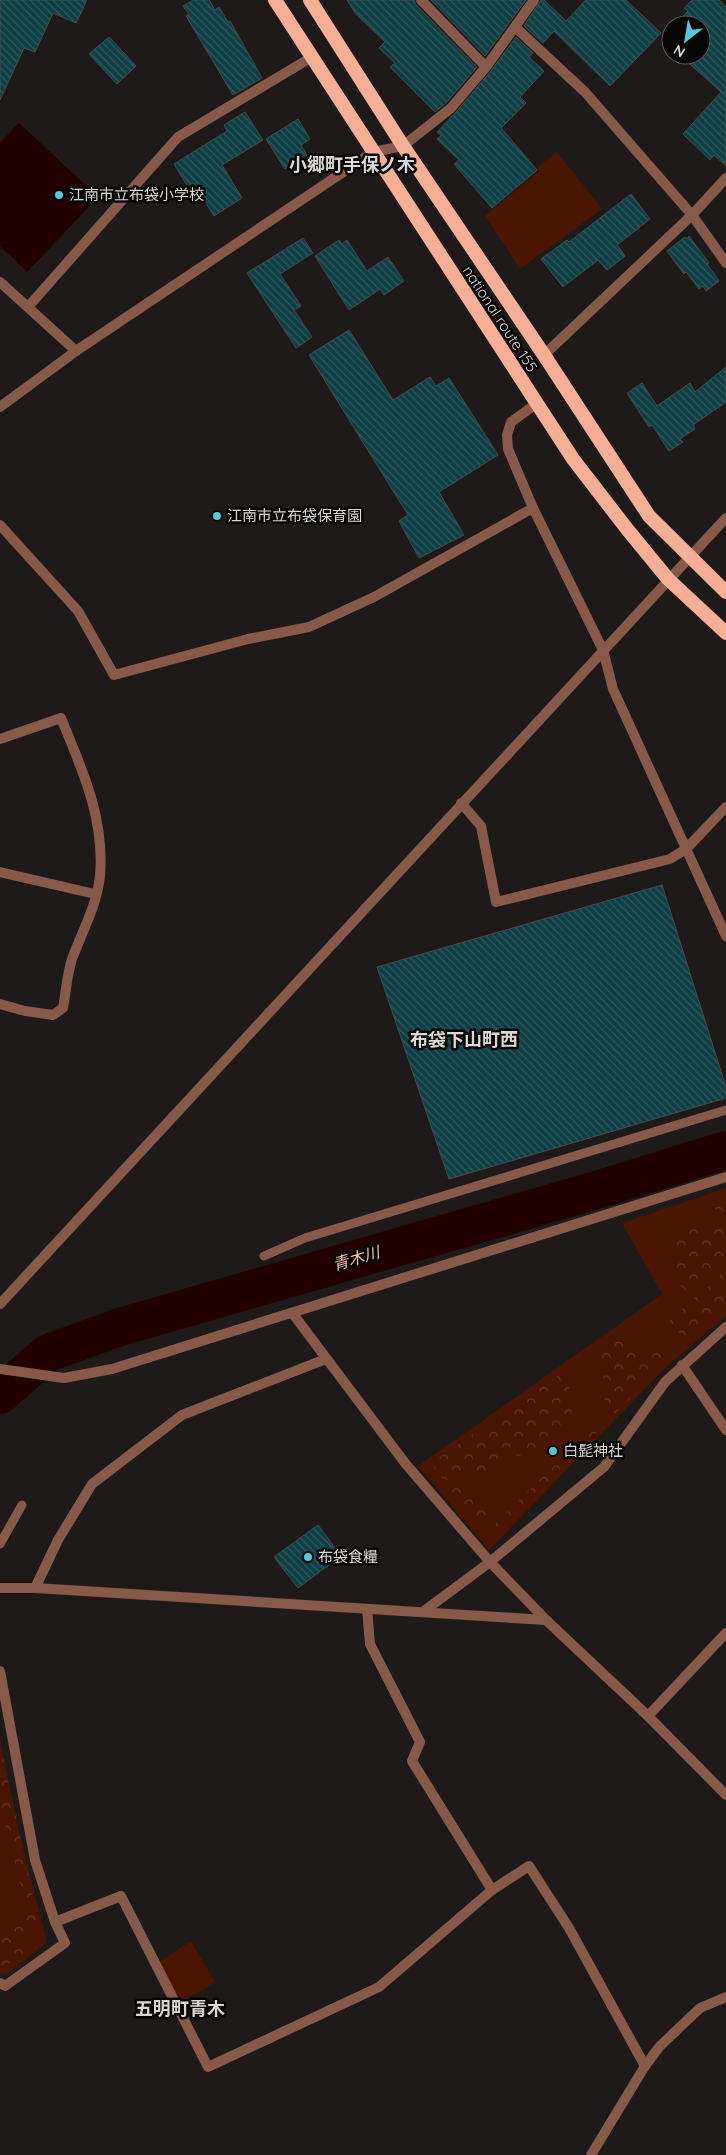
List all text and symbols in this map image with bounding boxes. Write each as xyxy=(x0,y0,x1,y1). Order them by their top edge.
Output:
north arrow xyxy=(661,15,711,65)
text: N xyxy=(670,41,688,62)
district label: 小郷町手保ノ木 xyxy=(289,153,415,176)
place label: 江南市立布袋小学校 xyxy=(69,185,204,204)
marker: 江南市立布袋小学校 xyxy=(53,189,65,201)
street label: national route 155 xyxy=(459,262,542,375)
place label: 江南市立布袋保育園 xyxy=(227,506,362,525)
marker: 江南市立布袋保育園 xyxy=(211,510,223,522)
district label: 布袋下山町西 xyxy=(410,1028,518,1051)
water label: 青木川 xyxy=(330,1241,384,1274)
place label: 白髭神社 xyxy=(563,1441,623,1460)
marker: 白髭神社 xyxy=(547,1445,559,1457)
place label: 布袋食糧 xyxy=(318,1547,378,1566)
marker: 布袋食糧 xyxy=(302,1551,314,1563)
district label: 五明町青木 xyxy=(135,1997,225,2020)

